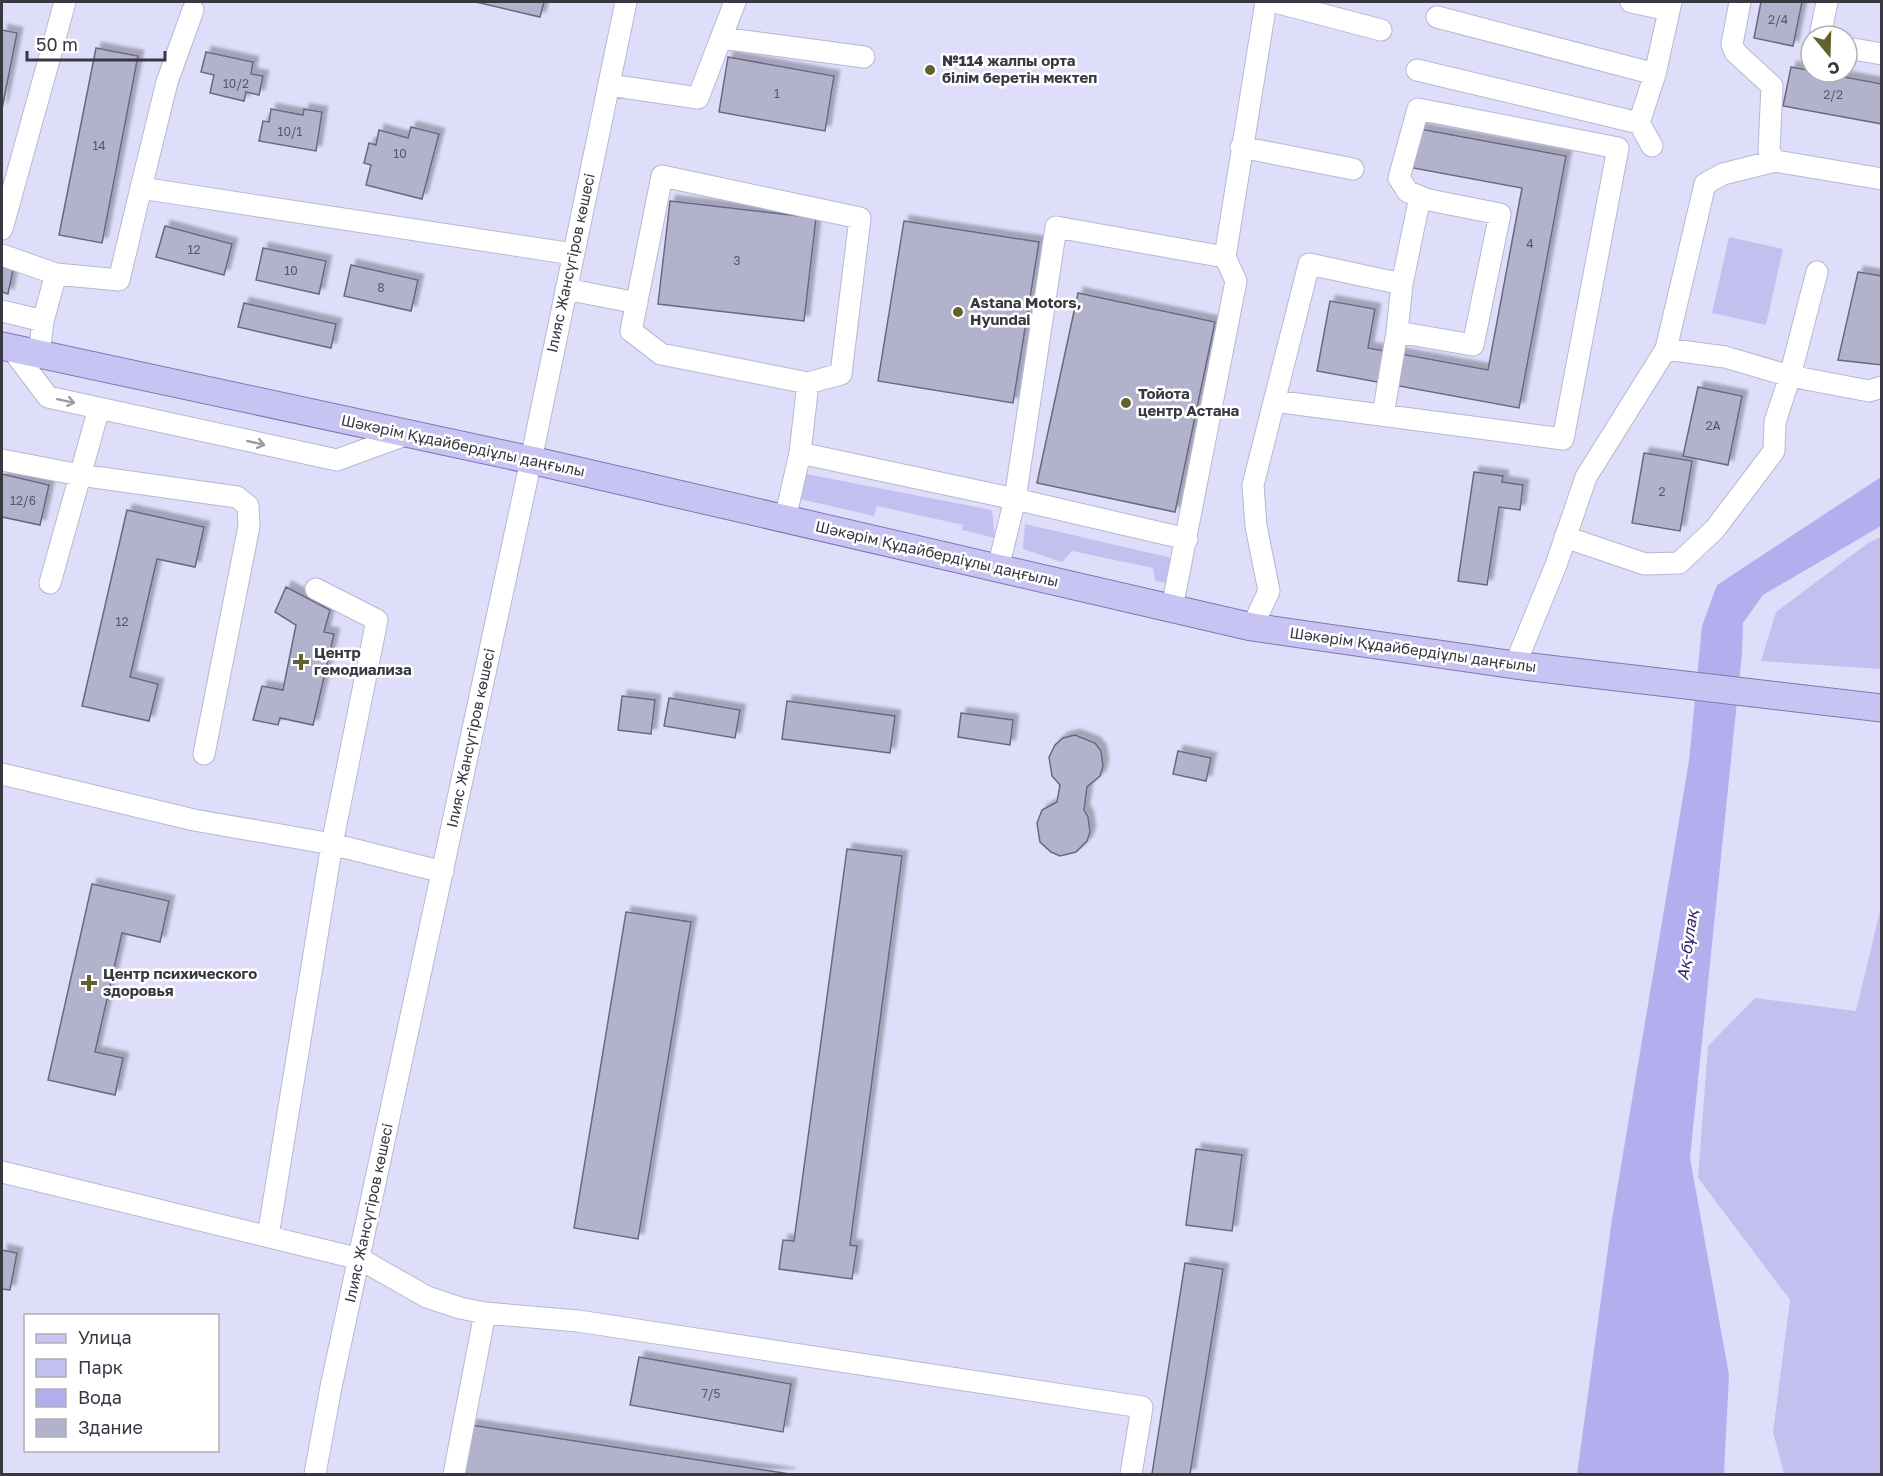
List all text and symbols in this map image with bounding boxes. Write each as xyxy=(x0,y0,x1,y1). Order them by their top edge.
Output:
house number: 2/4 xyxy=(1768,12,1788,27)
scale bar xyxy=(27,24,165,62)
north arrow xyxy=(1799,24,1859,84)
text: 50 m xyxy=(36,33,78,55)
place label: №114 жалпы орта білім беретін мектеп xyxy=(942,51,1097,86)
text: С xyxy=(1825,57,1843,79)
marker: №114 жалпы орта білім беретін мектеп xyxy=(923,63,937,77)
house number: 10/2 xyxy=(223,76,249,91)
house number: 1 xyxy=(774,86,780,101)
house number: 2/2 xyxy=(1823,87,1843,102)
house number: 10/1 xyxy=(278,124,303,139)
house number: 14 xyxy=(92,138,106,153)
house number: 10 xyxy=(393,146,407,161)
street label: Ілияс Жансүгіров көшесі xyxy=(542,171,599,354)
house number: 4 xyxy=(1526,236,1534,251)
house number: 12 xyxy=(188,242,200,257)
house number: 3 xyxy=(733,253,741,268)
house number: 10 xyxy=(284,263,298,278)
house number: 8 xyxy=(377,280,385,295)
place label: Astana Motors, Hyundai xyxy=(970,293,1081,328)
marker: Astana Motors, Hyundai xyxy=(951,305,965,319)
place label: Тойота центр Астана xyxy=(1138,384,1240,419)
one-way arrow xyxy=(56,395,75,407)
marker: Тойота центр Астана xyxy=(1119,396,1133,410)
street label: Шәкәрім Құдайбердіұлы даңғылы xyxy=(339,410,587,481)
house number: 2А xyxy=(1705,418,1721,433)
one-way arrow xyxy=(247,437,266,449)
house number: 2 xyxy=(1659,484,1666,499)
house number: 12/6 xyxy=(10,493,36,508)
street label: Шәкәрім Құдайбердіұлы даңғылы xyxy=(814,516,1061,591)
house number: 12 xyxy=(116,614,128,629)
street label: Шәкәрім Құдайбердіұлы даңғылы xyxy=(1288,623,1538,676)
place label: Центр гемодиализа xyxy=(314,643,412,678)
street label: Ілияс Жансүгіров көшесі xyxy=(442,646,499,829)
marker: Центр гемодиализа xyxy=(292,653,310,671)
water label: Ақ-бұлақ xyxy=(1672,907,1702,981)
place label: Центр психического здоровья xyxy=(103,964,257,999)
marker: Центр психического здоровья xyxy=(80,974,98,992)
street label: Ілияс Жансүгіров көшесі xyxy=(340,1121,397,1304)
legend xyxy=(24,1314,219,1452)
text: Улица xyxy=(78,1326,132,1348)
text: Парк xyxy=(78,1356,123,1378)
text: Вода xyxy=(78,1386,122,1408)
house number: 7/5 xyxy=(701,1386,721,1401)
text: Здание xyxy=(78,1416,143,1438)

